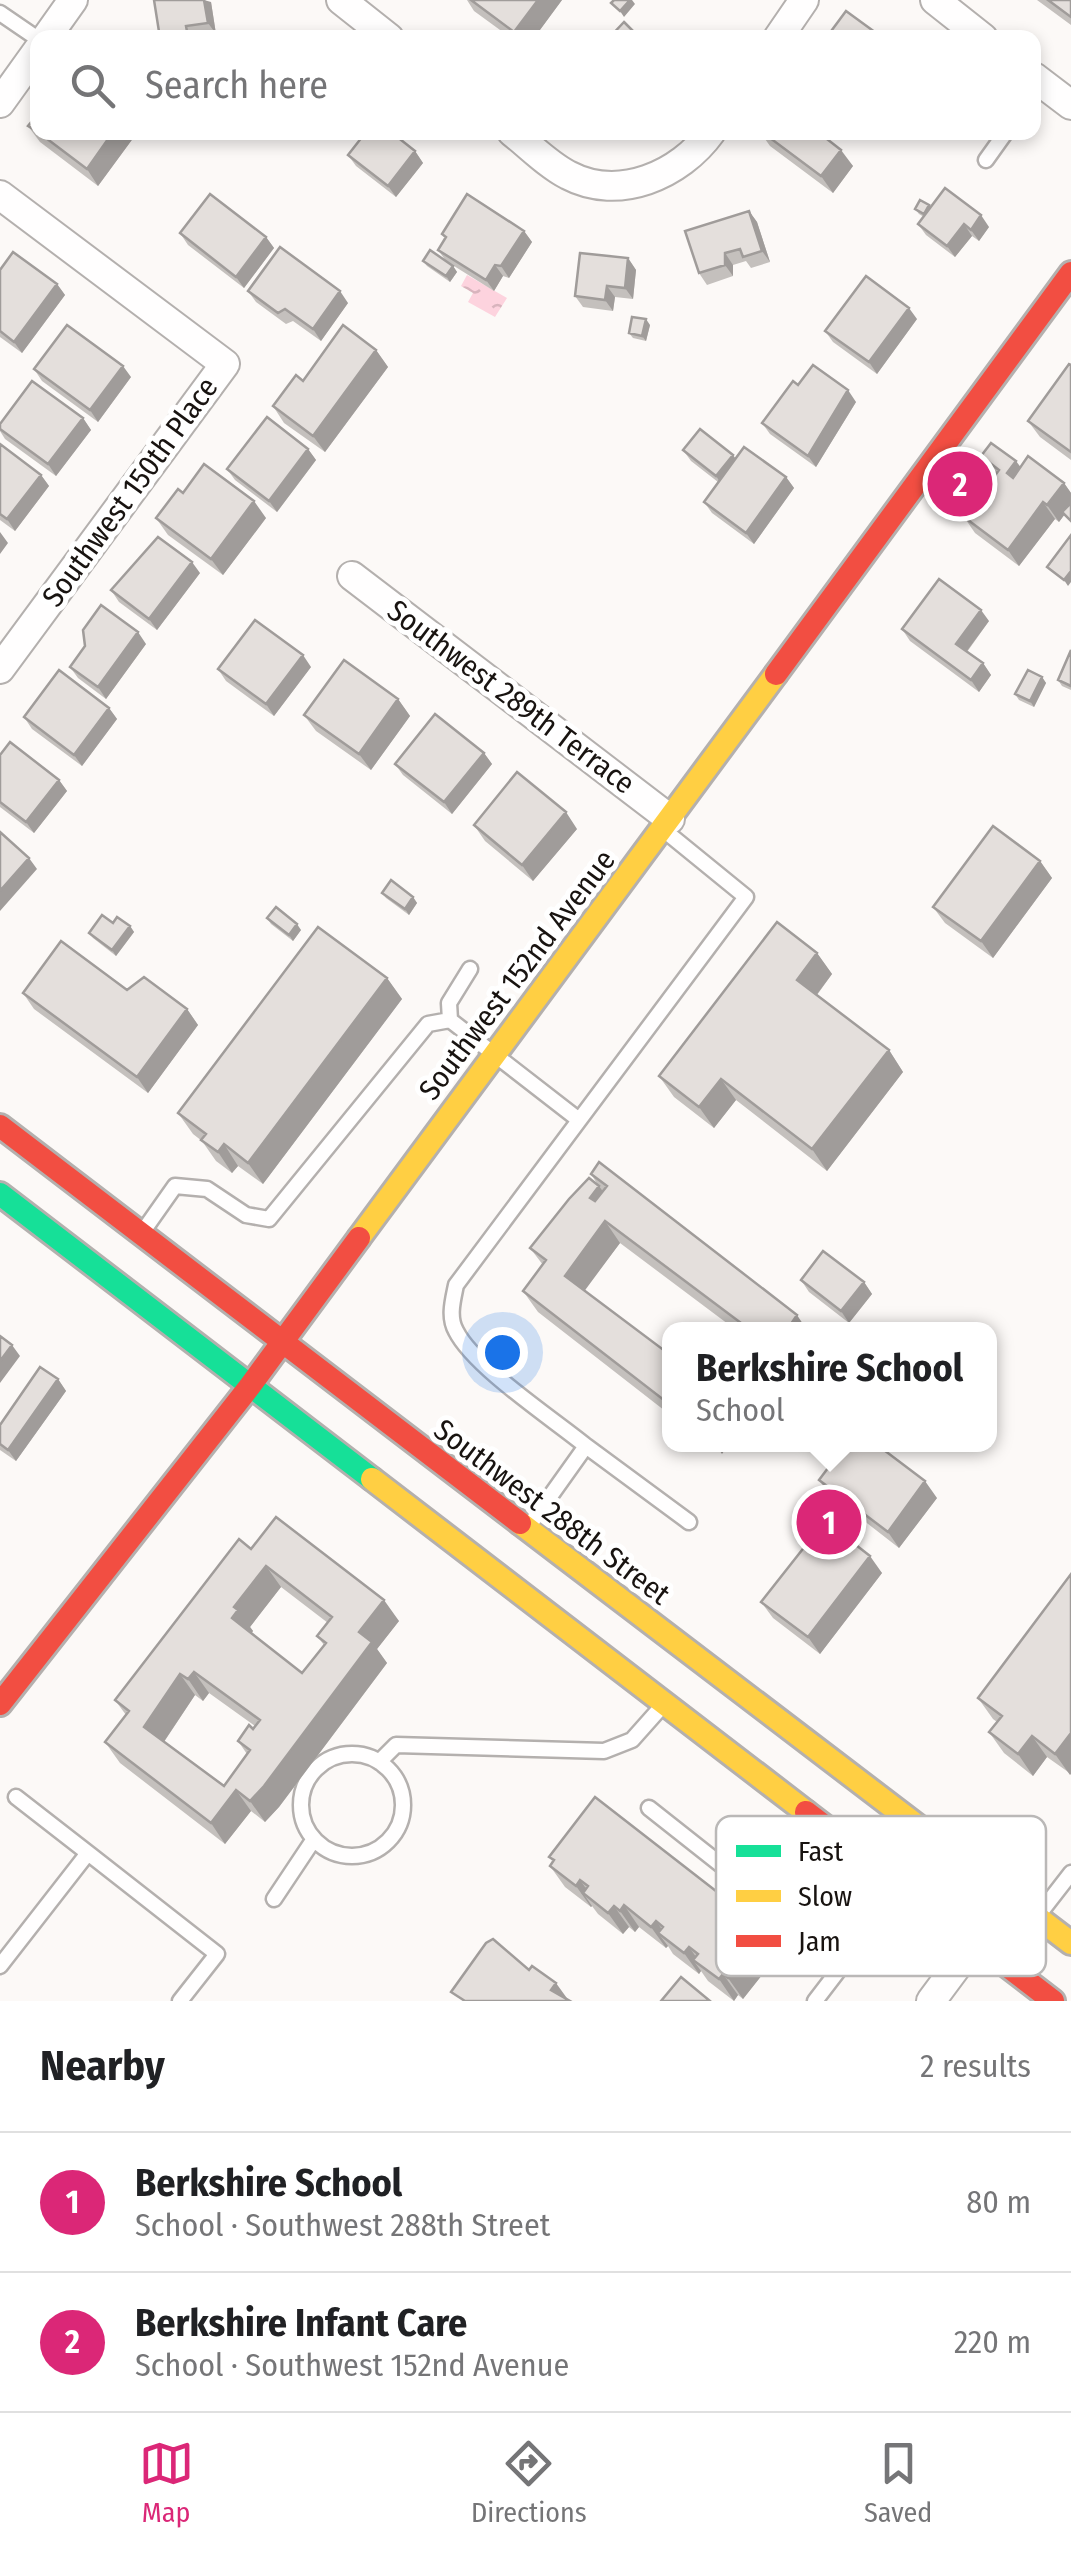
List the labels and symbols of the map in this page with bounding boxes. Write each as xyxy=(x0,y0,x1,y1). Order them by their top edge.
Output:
street label: Southwest 150th Place xyxy=(35,370,225,614)
pin: 2 xyxy=(928,446,992,522)
street label: Southwest 289th Terrace xyxy=(380,592,642,802)
street label: Southwest 152nd Avenue xyxy=(411,843,623,1107)
your location xyxy=(477,1327,528,1378)
street label: Southwest 288th Street xyxy=(427,1412,677,1612)
pin: 1 xyxy=(796,1484,862,1560)
legend xyxy=(716,1816,1046,1976)
text: Fast xyxy=(798,1835,844,1868)
text: Slow xyxy=(798,1880,852,1913)
text: Jam xyxy=(798,1925,841,1958)

